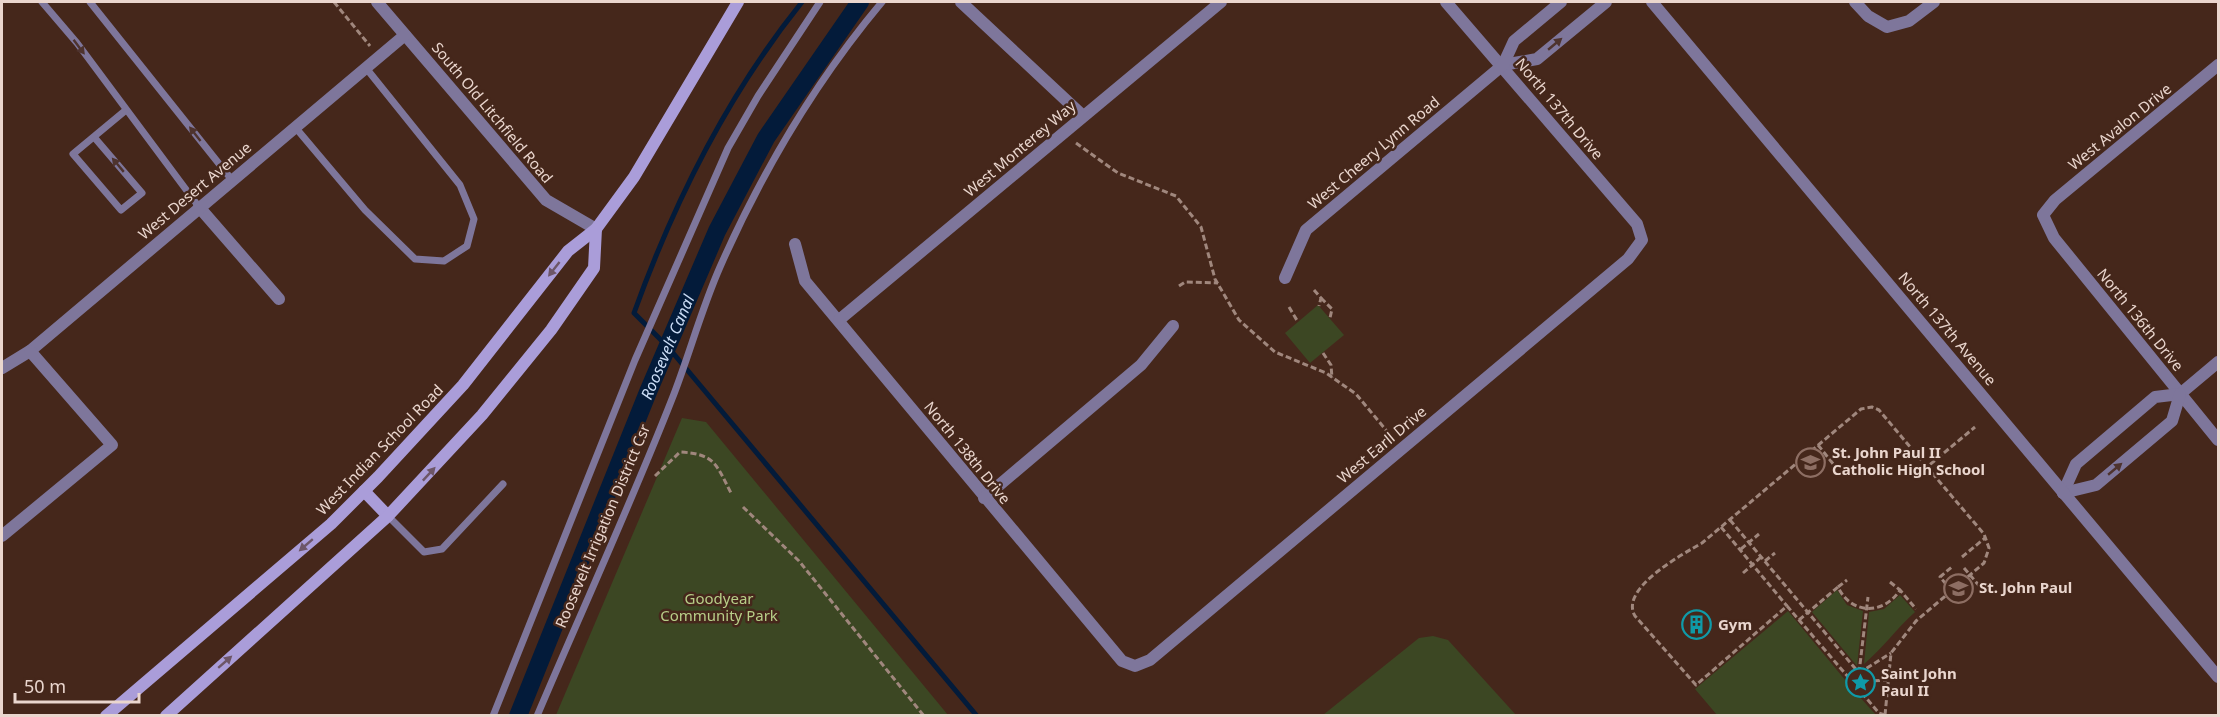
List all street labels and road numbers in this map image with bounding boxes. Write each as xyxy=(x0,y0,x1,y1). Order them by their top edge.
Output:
street label: South Old Litchfield Road xyxy=(428,38,558,187)
street label: North 137th Drive xyxy=(1511,53,1608,163)
street label: West Avalon Drive xyxy=(2064,78,2175,174)
street label: West Cheery Lynn Road xyxy=(1303,91,1443,213)
street label: West Monterey Way xyxy=(959,95,1080,201)
street label: West Desert Avenue xyxy=(134,137,255,243)
street label: North 136th Drive xyxy=(2093,264,2188,375)
street label: North 137th Avenue xyxy=(1894,267,2001,389)
street label: West Indian School Road xyxy=(312,380,447,519)
street label: North 138th Drive xyxy=(920,397,1015,508)
street label: West Earll Drive xyxy=(1333,401,1430,487)
street label: Roosevelt Irrigation District Csr xyxy=(550,421,654,631)

